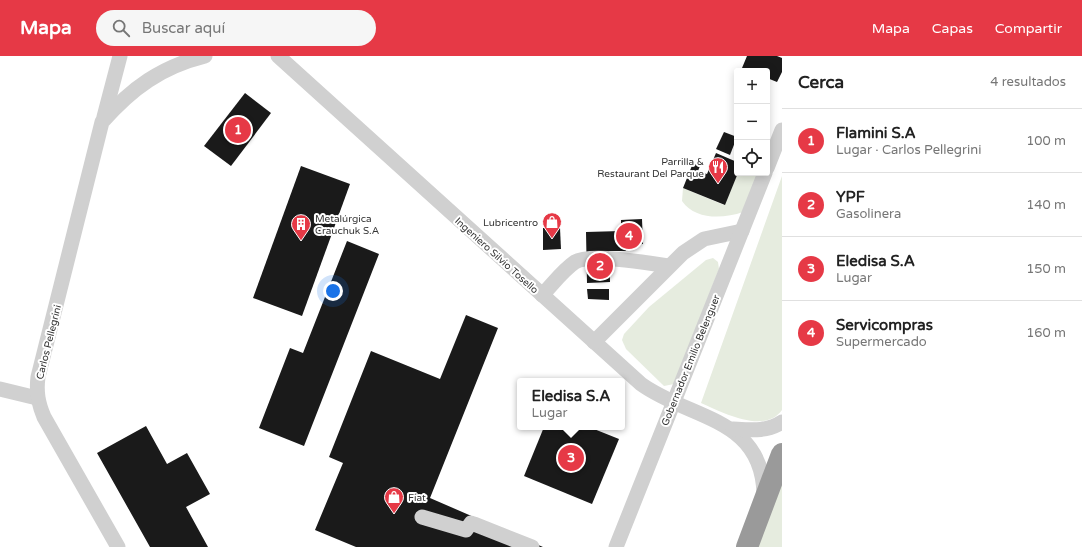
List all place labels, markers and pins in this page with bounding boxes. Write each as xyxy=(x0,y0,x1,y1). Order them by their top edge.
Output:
pin: 1 xyxy=(225,115,251,145)
place label: Parrilla & Restaurant Del Parque xyxy=(597,156,704,180)
restaurant icon: Parrilla & Restaurant Del Parque xyxy=(707,156,729,184)
shop icon: Lubricentro xyxy=(541,211,563,239)
building icon: Metalúrgica Crauchuk S.A xyxy=(290,213,312,241)
place label: Metalúrgica Crauchuk S.A xyxy=(315,213,379,237)
place label: Lubricentro xyxy=(483,217,538,229)
pin: 4 xyxy=(616,221,642,251)
pin: 2 xyxy=(587,251,613,281)
pin: 3 xyxy=(558,443,584,473)
shop icon: Fiat xyxy=(383,486,405,514)
place label: Fiat xyxy=(408,492,426,504)

